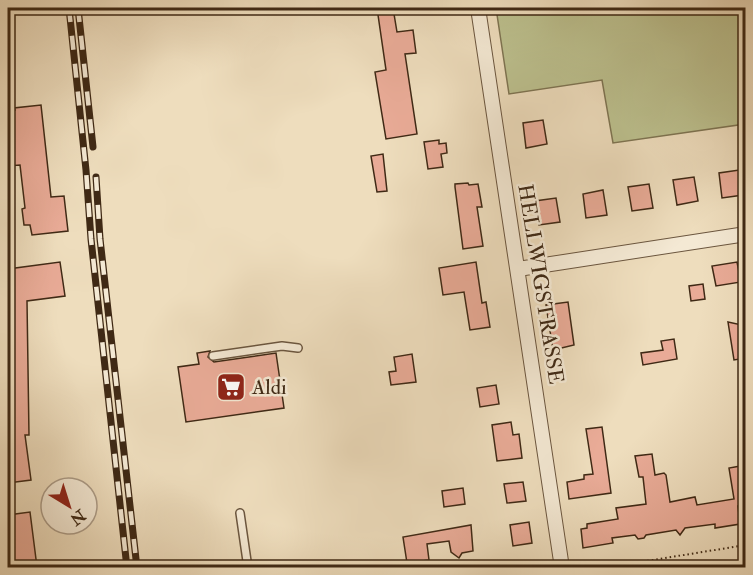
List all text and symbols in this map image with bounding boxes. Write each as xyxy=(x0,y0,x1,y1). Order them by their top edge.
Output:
street label: HELLWIGSTRASSE xyxy=(511,182,570,386)
supermarket icon: Aldi xyxy=(215,371,247,403)
place label: Aldi xyxy=(251,374,287,401)
north arrow xyxy=(39,476,99,536)
text: N xyxy=(65,504,90,530)

